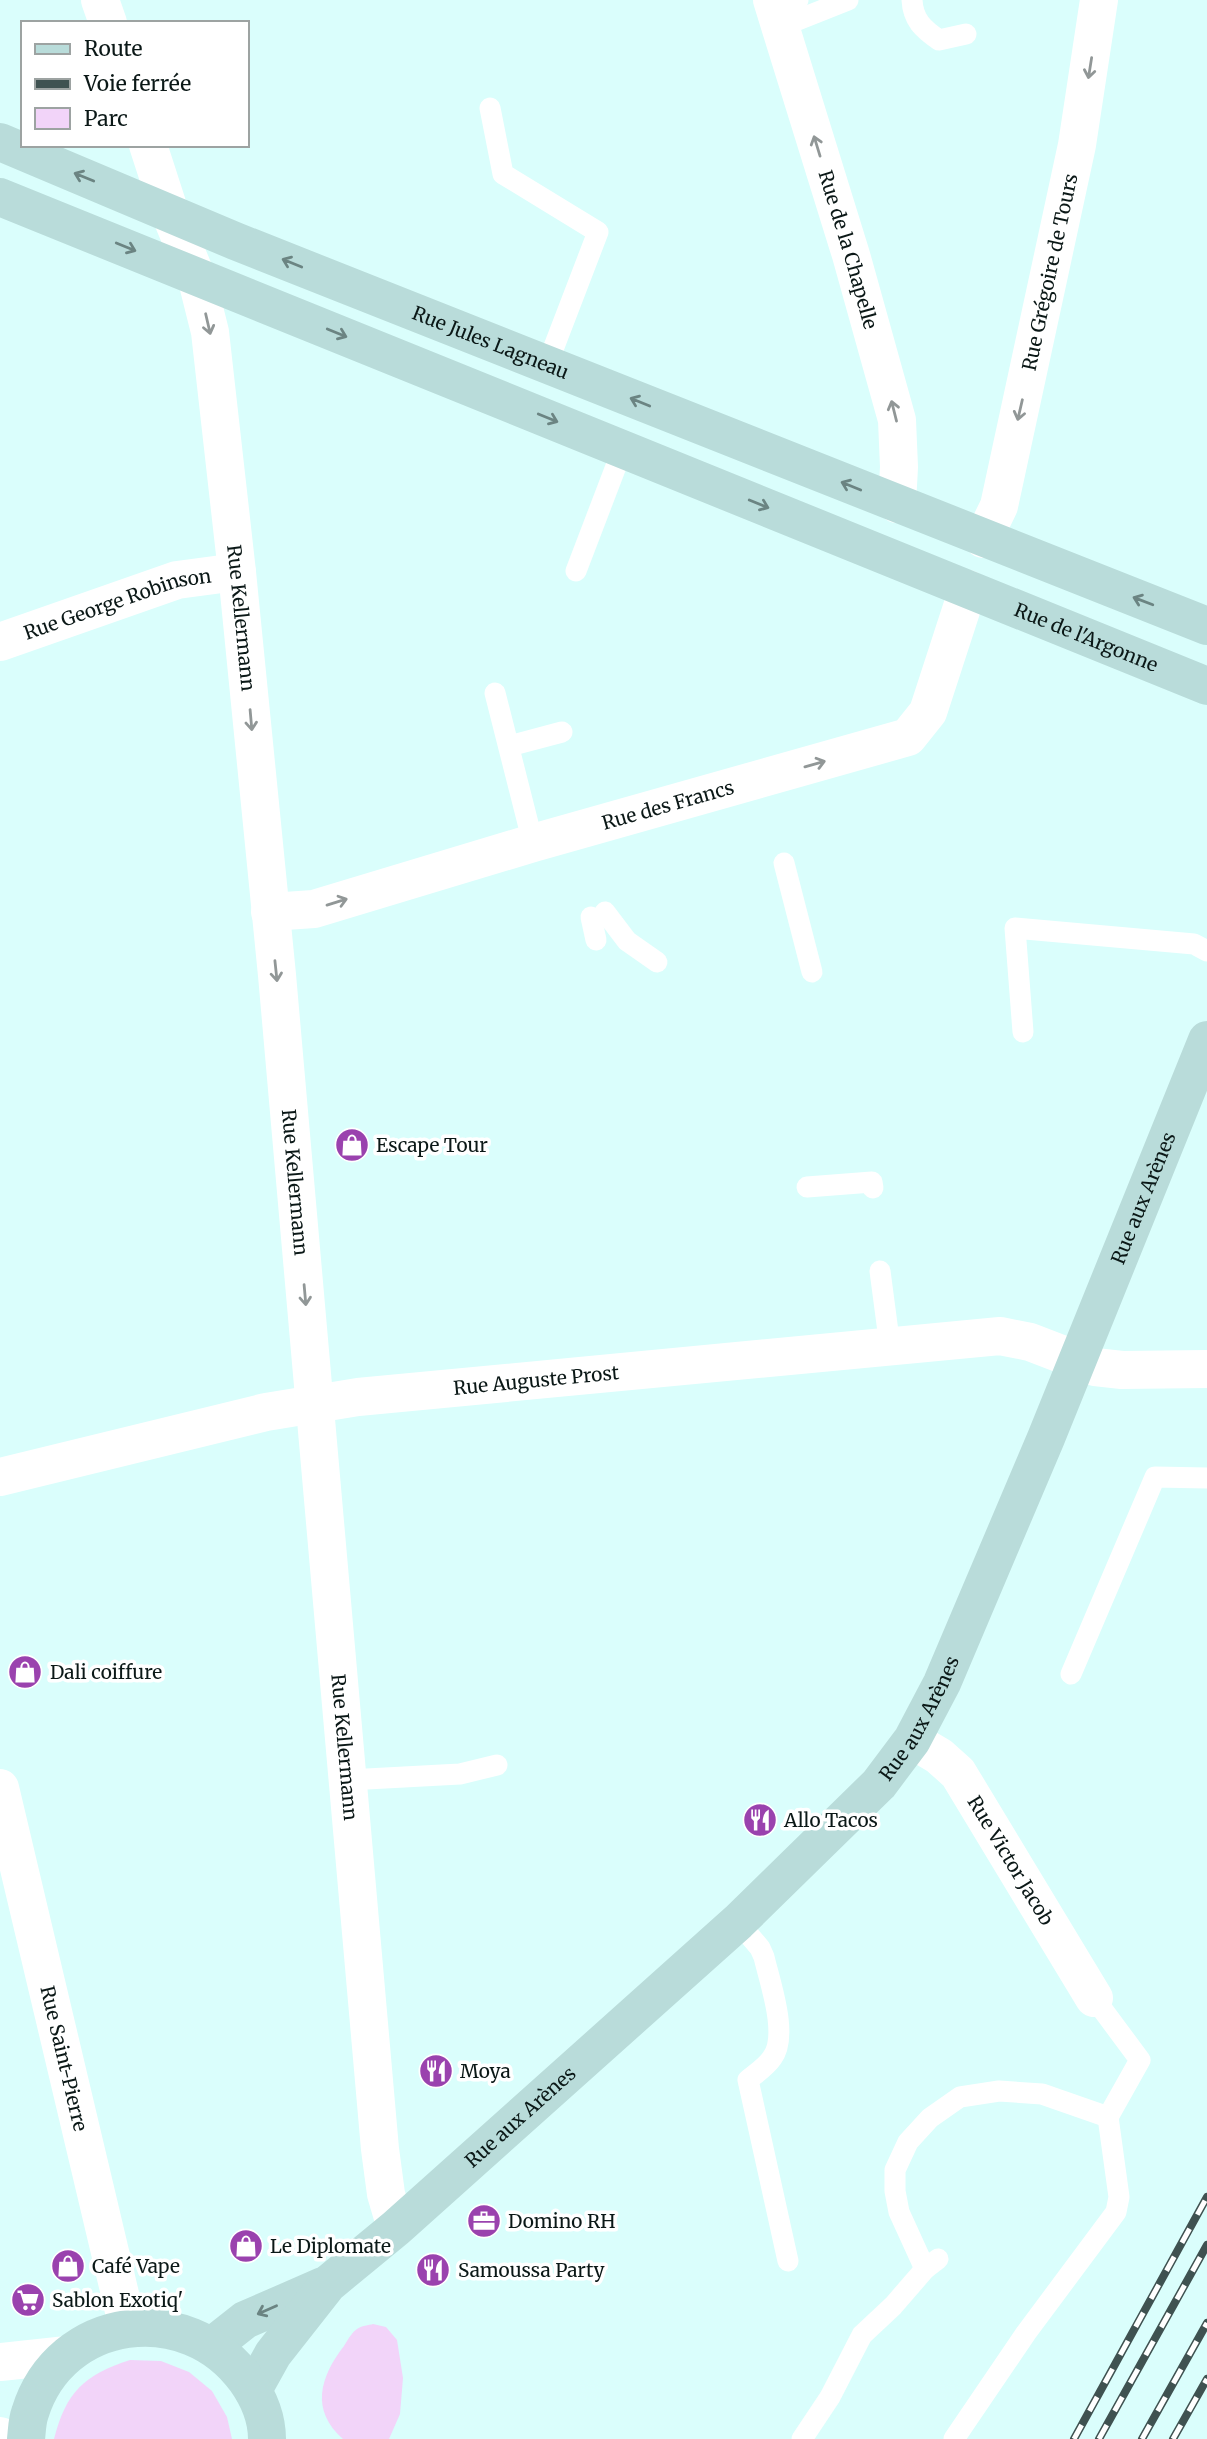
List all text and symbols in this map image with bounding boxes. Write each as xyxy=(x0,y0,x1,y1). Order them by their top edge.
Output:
legend xyxy=(21,21,248,147)
text: Route xyxy=(84,35,142,62)
one-way arrow xyxy=(1083,56,1096,79)
text: Voie ferrée xyxy=(83,70,191,97)
text: Parc xyxy=(84,105,128,132)
one-way arrow xyxy=(810,135,823,157)
street label: Rue de la Chapelle xyxy=(813,167,883,332)
one-way arrow xyxy=(74,169,96,182)
street label: Rue Grégoire de Tours xyxy=(1017,171,1083,373)
one-way arrow xyxy=(115,242,136,255)
one-way arrow xyxy=(282,256,303,269)
street label: Rue Jules Lagneau xyxy=(409,301,572,384)
one-way arrow xyxy=(201,312,215,335)
one-way arrow xyxy=(325,328,347,341)
one-way arrow xyxy=(630,394,651,407)
one-way arrow xyxy=(1013,399,1026,421)
one-way arrow xyxy=(887,400,900,423)
one-way arrow xyxy=(536,413,558,426)
one-way arrow xyxy=(841,478,863,491)
one-way arrow xyxy=(747,498,769,511)
street label: Rue Kellermann xyxy=(222,544,261,693)
street label: Rue George Robinson xyxy=(21,564,213,645)
one-way arrow xyxy=(1133,594,1155,607)
street label: Rue de l'Argonne xyxy=(1011,597,1162,677)
one-way arrow xyxy=(245,709,258,731)
one-way arrow xyxy=(803,756,825,769)
street label: Rue des Francs xyxy=(599,775,737,835)
one-way arrow xyxy=(326,894,348,907)
one-way arrow xyxy=(270,959,283,982)
street label: Rue Kellermann xyxy=(277,1108,314,1257)
shop icon: Escape Tour xyxy=(333,1126,371,1164)
street label: Rue aux Arènes xyxy=(1106,1128,1181,1268)
place label: Escape Tour xyxy=(376,1133,488,1157)
one-way arrow xyxy=(298,1284,311,1306)
street label: Rue Auguste Prost xyxy=(452,1360,621,1400)
street label: Rue aux Arènes xyxy=(874,1652,964,1785)
shop icon: Dali coiffure xyxy=(6,1653,44,1691)
place label: Dali coiffure xyxy=(50,1660,162,1684)
street label: Rue Kellermann xyxy=(326,1673,363,1822)
street label: Rue Victor Jacob xyxy=(962,1791,1059,1930)
restaurant icon: Allo Tacos xyxy=(741,1801,779,1839)
place label: Allo Tacos xyxy=(783,1808,878,1832)
street label: Rue Saint-Pierre xyxy=(35,1983,93,2134)
restaurant icon: Moya xyxy=(417,2052,455,2090)
place label: Moya xyxy=(460,2059,511,2083)
street label: Rue aux Arènes xyxy=(460,2061,581,2173)
office icon: Domino RH xyxy=(465,2202,503,2240)
place label: Domino RH xyxy=(508,2209,615,2233)
shop icon: Le Diplomate xyxy=(227,2227,265,2265)
place label: Le Diplomate xyxy=(270,2234,391,2258)
shop icon: Café Vape xyxy=(49,2247,87,2285)
restaurant icon: Samoussa Party xyxy=(414,2251,452,2289)
place label: Café Vape xyxy=(92,2254,180,2278)
place label: Samoussa Party xyxy=(458,2258,604,2282)
supermarket icon: Sablon Exotiq' xyxy=(9,2281,47,2319)
place label: Sablon Exotiq' xyxy=(52,2288,183,2312)
one-way arrow xyxy=(257,2304,279,2317)

